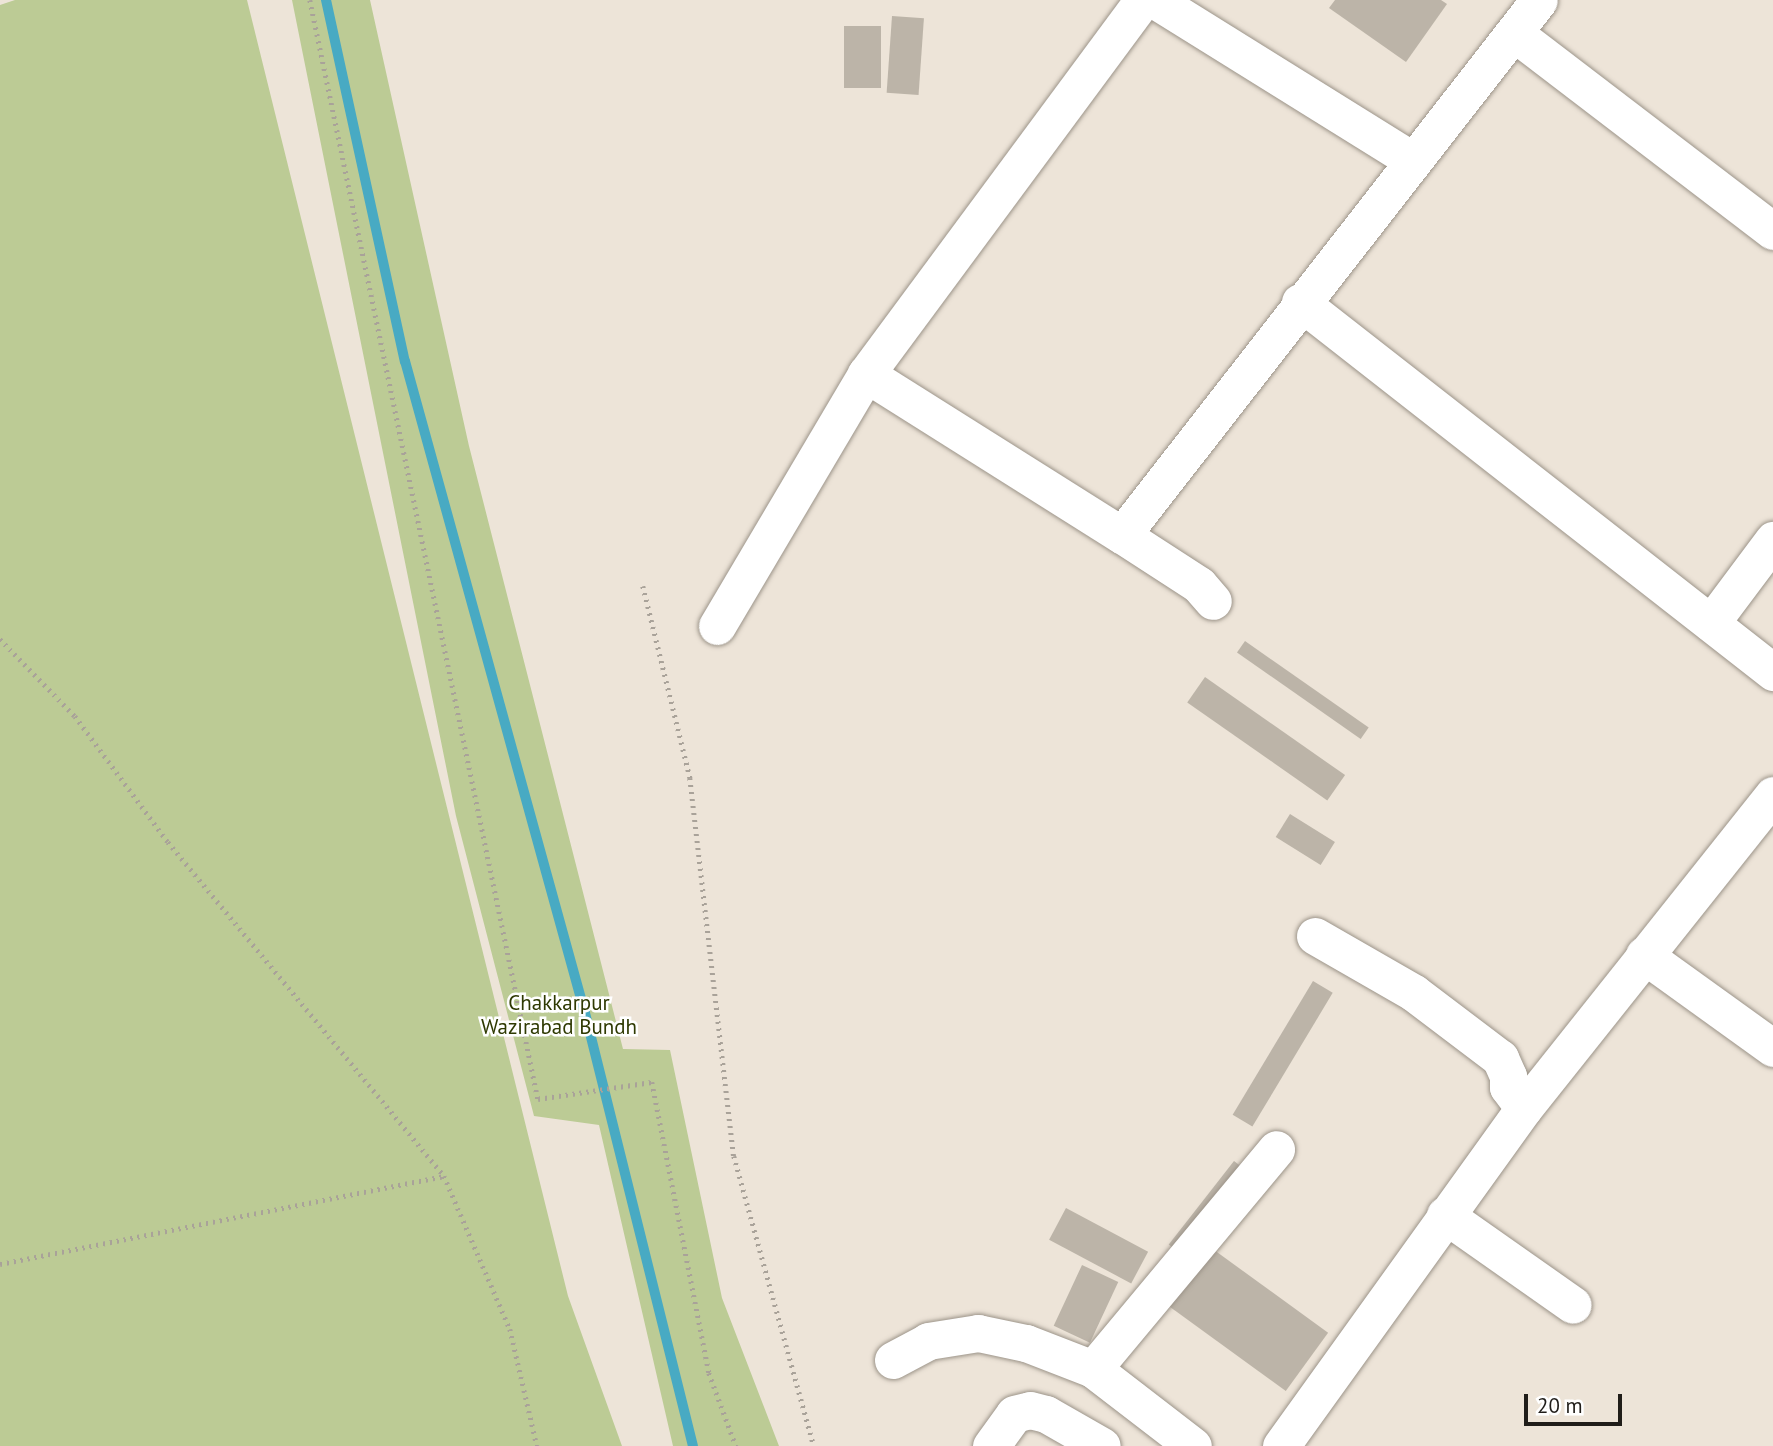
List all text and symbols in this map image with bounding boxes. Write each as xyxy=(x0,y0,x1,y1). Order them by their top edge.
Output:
park label: Chakkarpur Wazirabad Bundh xyxy=(481,990,637,1040)
scale bar xyxy=(1528,1380,1626,1424)
text: 20 m xyxy=(1537,1392,1583,1419)

